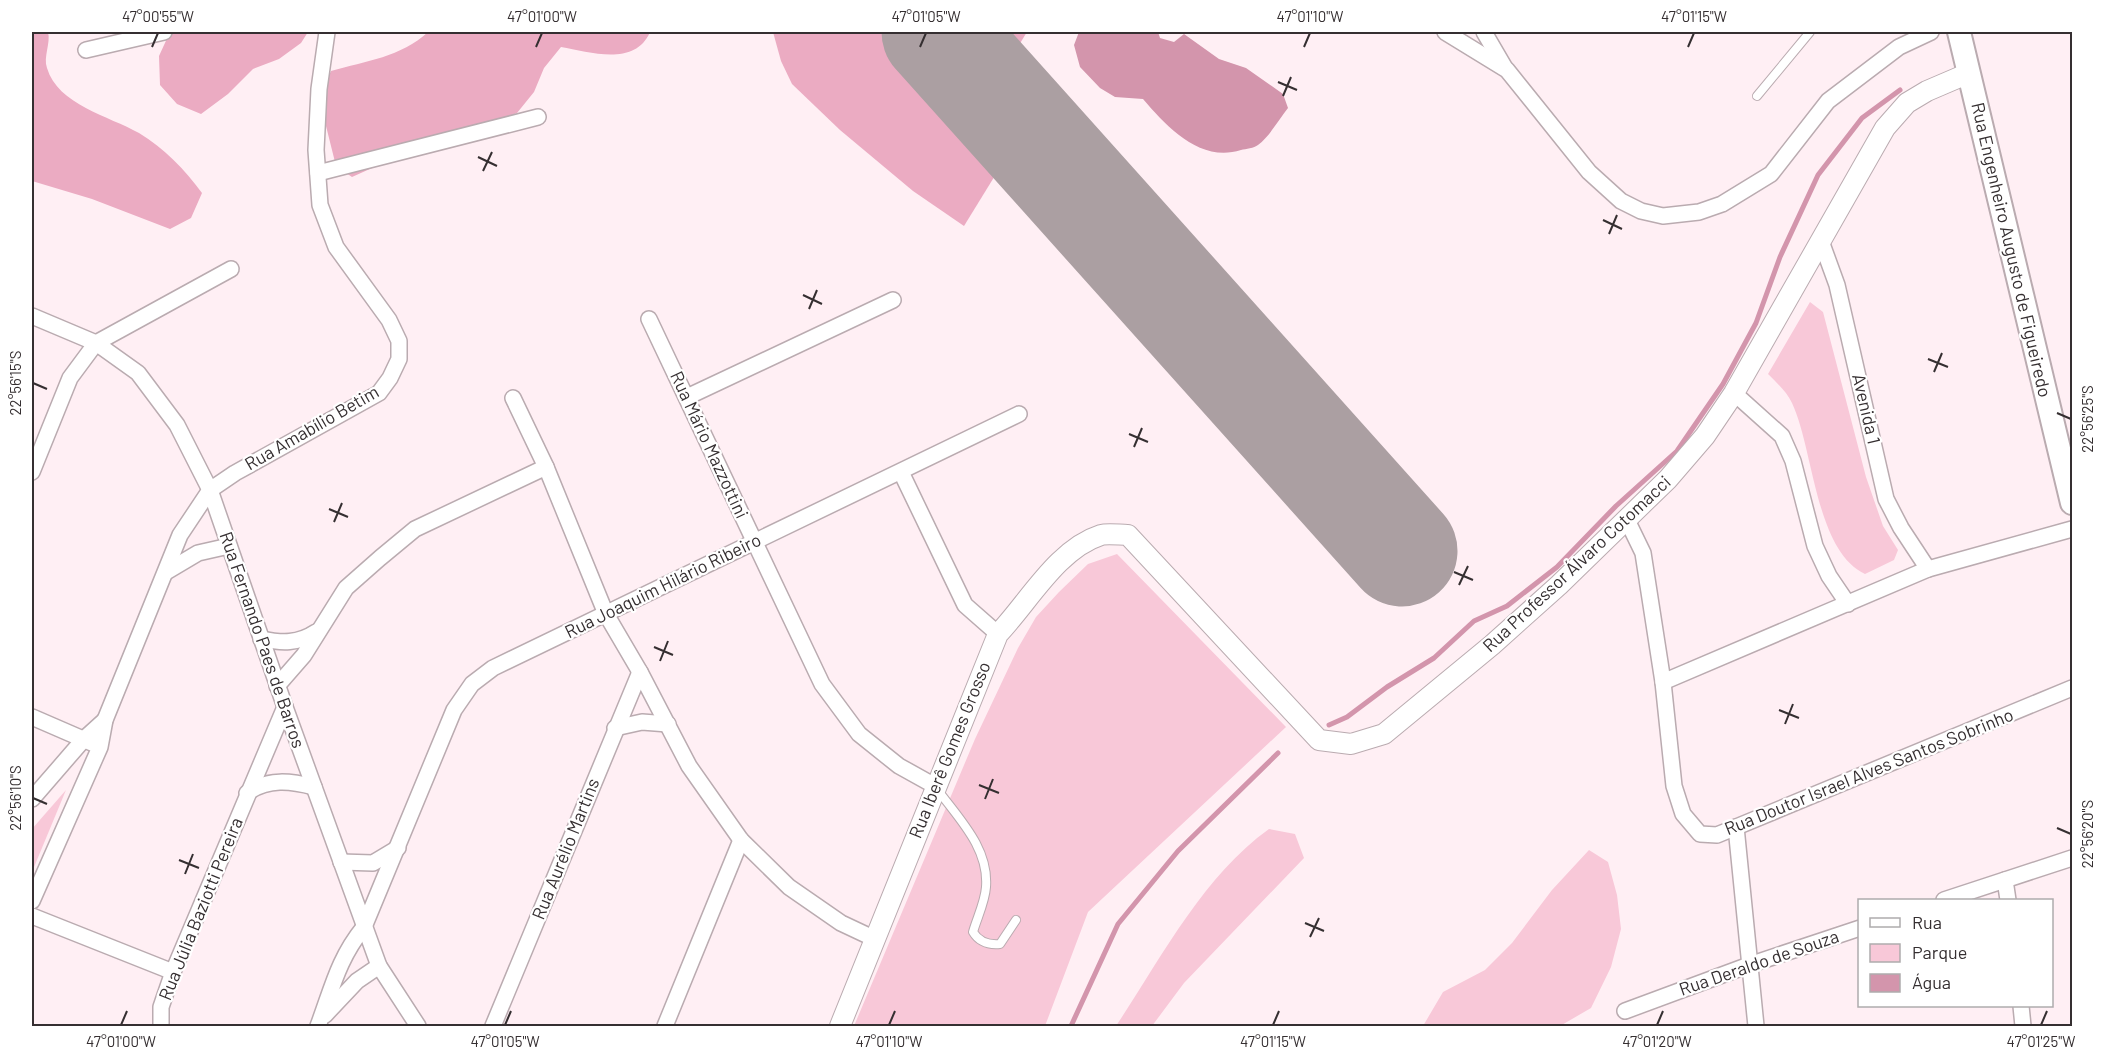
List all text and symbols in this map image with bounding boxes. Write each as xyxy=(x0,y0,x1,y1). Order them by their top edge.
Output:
text: 47°00'55"W xyxy=(122,7,194,25)
text: 47°01'00"W xyxy=(507,7,577,25)
text: 47°01'05"W xyxy=(891,7,961,25)
text: 47°01'10"W xyxy=(1277,7,1343,25)
text: 47°01'15"W xyxy=(1661,7,1727,25)
street label: Rua Engenheiro Augusto de Figueiredo xyxy=(1967,100,2057,399)
text: 22°56'15"S xyxy=(6,351,24,415)
street label: Rua Mário Mazzottini xyxy=(666,367,754,522)
street label: Avenida 1 xyxy=(1848,371,1886,446)
street label: Rua Amabílio Betim xyxy=(241,380,382,474)
text: 22°56'25"S xyxy=(2078,385,2096,453)
street label: Rua Professor Álvaro Cotomacci xyxy=(1478,470,1675,656)
street label: Rua Joaquim Hilário Ribeiro xyxy=(561,528,764,642)
street label: Rua Fernando Paes de Barros xyxy=(216,529,310,751)
street label: Rua Iberê Gomes Grosso xyxy=(904,658,995,841)
street label: Rua Doutor Israel Alves Santos Sobrinho xyxy=(1721,703,2016,839)
text: 22°56'10"S xyxy=(6,765,24,831)
street label: Rua Aurélio Martins xyxy=(527,775,603,923)
text: 22°56'20"S xyxy=(2078,800,2096,868)
street label: Rua Júlia Baziotti Pereira xyxy=(153,814,247,1003)
legend xyxy=(1858,899,2053,1007)
text: Rua xyxy=(1912,911,1942,933)
street label: Rua Deraldo de Souza xyxy=(1676,924,1841,1000)
text: Parque xyxy=(1912,941,1967,963)
text: Água xyxy=(1912,971,1951,993)
text: 47°01'00"W xyxy=(86,1032,156,1050)
text: 47°01'05"W xyxy=(470,1032,540,1050)
text: 47°01'10"W xyxy=(856,1032,922,1050)
text: 47°01'15"W xyxy=(1240,1032,1306,1050)
text: 47°01'20"W xyxy=(1622,1032,1692,1050)
text: 47°01'25"W xyxy=(2007,1032,2075,1050)

